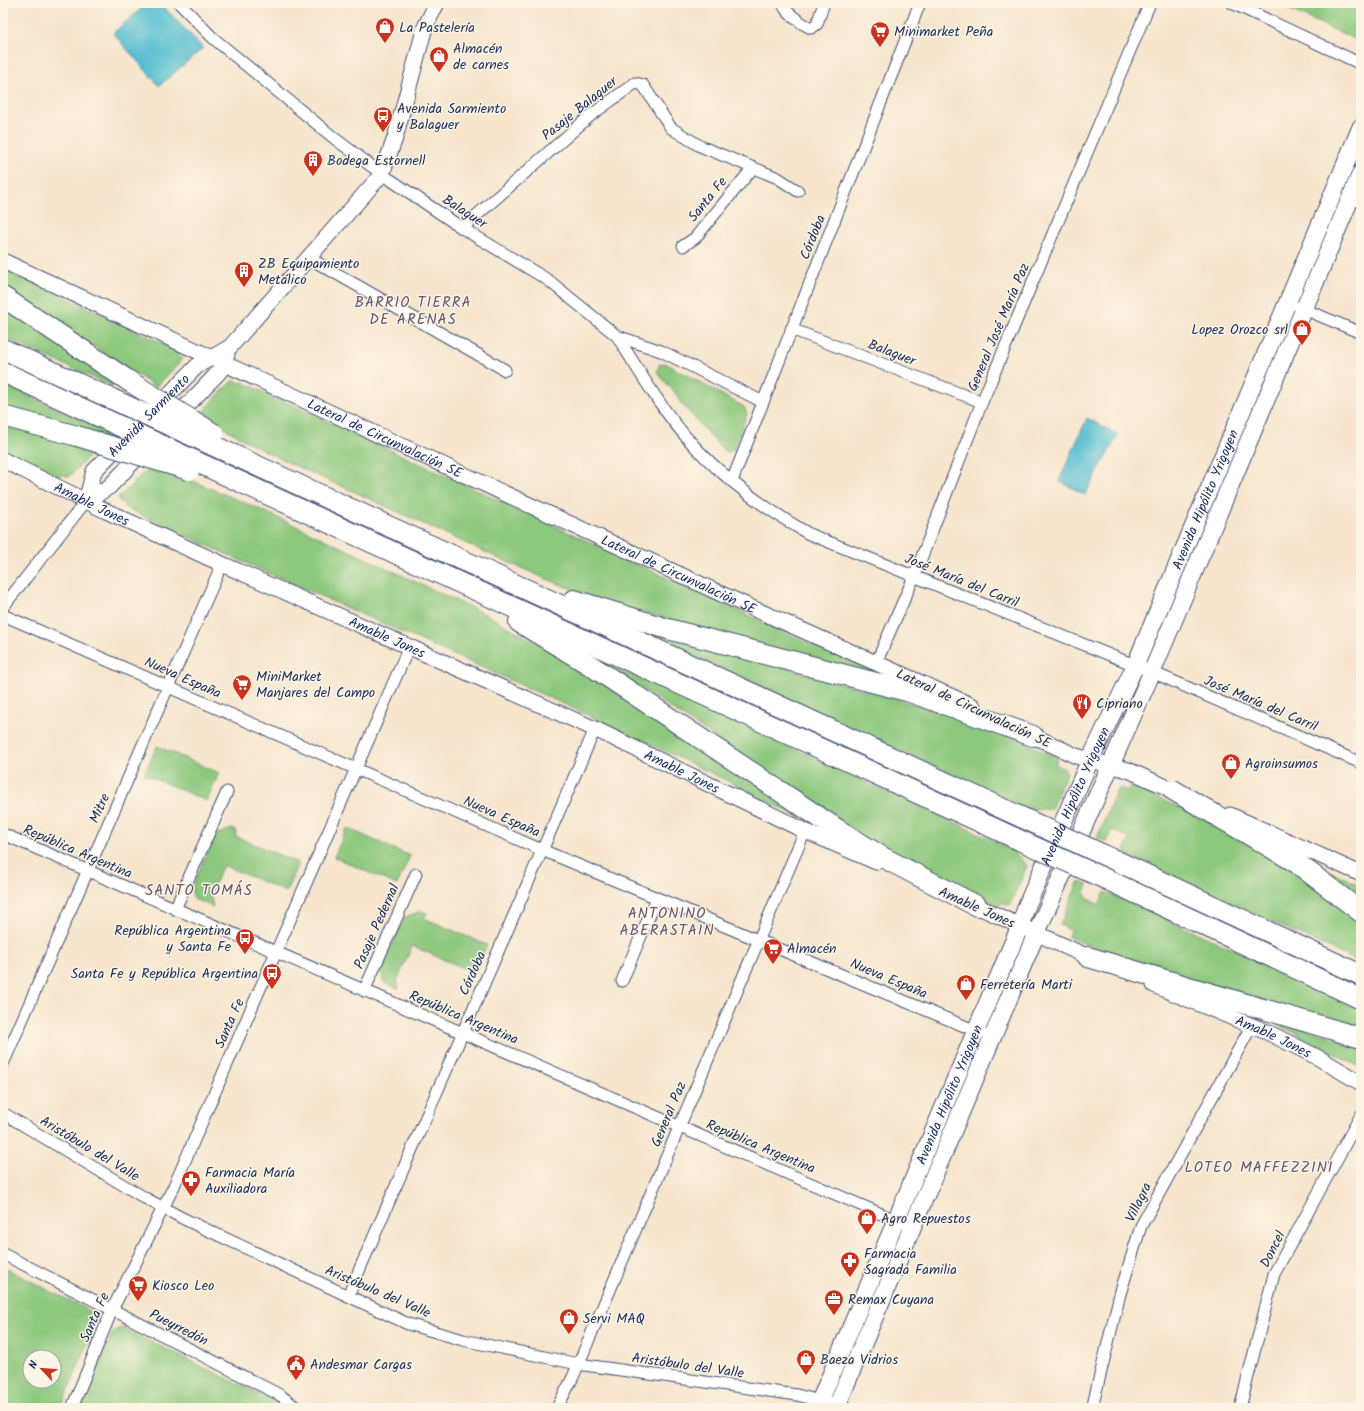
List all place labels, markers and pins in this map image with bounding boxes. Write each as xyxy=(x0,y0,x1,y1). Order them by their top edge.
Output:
shop icon: La Pastelería xyxy=(374,16,396,44)
place label: La Pastelería xyxy=(399,17,475,39)
supermarket icon: Minimarket Peña xyxy=(869,20,891,48)
place label: Minimarket Peña xyxy=(894,21,993,43)
place label: Almacén de carnes xyxy=(453,38,509,76)
shop icon: Almacén de carnes xyxy=(428,45,450,73)
place label: Avenida Sarmiento y Balaguer xyxy=(396,98,506,136)
bus stop icon: Avenida Sarmiento y Balaguer xyxy=(372,105,394,133)
building icon: Bodega Estornell xyxy=(302,149,324,177)
place label: Bodega Estornell xyxy=(327,150,426,172)
place label: ZB Equipamiento Metálico xyxy=(258,253,359,291)
building icon: ZB Equipamiento Metálico xyxy=(233,260,255,288)
shop icon: Lopez Orozco srl xyxy=(1291,318,1313,346)
place label: Lopez Orozco srl xyxy=(1191,319,1289,341)
place label: MiniMarket Manjares del Campo xyxy=(256,666,375,704)
supermarket icon: MiniMarket Manjares del Campo xyxy=(231,673,253,701)
restaurant icon: Cipriano xyxy=(1071,692,1093,720)
place label: Cipriano xyxy=(1096,693,1143,715)
shop icon: Agroinsumos xyxy=(1220,752,1242,780)
place label: Agroinsumos xyxy=(1245,753,1318,775)
place label: República Argentina y Santa Fe xyxy=(114,920,232,958)
bus stop icon: República Argentina y Santa Fe xyxy=(234,927,256,955)
supermarket icon: Almacén xyxy=(762,937,784,965)
place label: Almacén xyxy=(787,938,836,960)
bus stop icon: Santa Fe y República Argentina xyxy=(261,962,283,990)
place label: Santa Fe y República Argentina xyxy=(71,963,258,985)
shop icon: Ferretería Marti xyxy=(955,973,977,1001)
place label: Ferretería Marti xyxy=(980,974,1073,996)
place label: Farmacia María Auxiliadora xyxy=(205,1162,295,1200)
pharmacy icon: Farmacia María Auxiliadora xyxy=(180,1169,202,1197)
shop icon: Agro Repuestos xyxy=(856,1207,878,1235)
place label: Agro Repuestos xyxy=(881,1208,971,1230)
place label: Farmacia Sagrada Familia xyxy=(864,1243,957,1281)
pharmacy icon: Farmacia Sagrada Familia xyxy=(839,1250,861,1278)
supermarket icon: Kiosco Leo xyxy=(127,1274,149,1302)
place label: Kiosco Leo xyxy=(152,1275,214,1297)
office icon: Remax Cuyana xyxy=(823,1288,845,1316)
place label: Remax Cuyana xyxy=(848,1289,934,1311)
shop icon: Servi MAQ xyxy=(558,1307,580,1335)
place label: Servi MAQ xyxy=(583,1308,645,1330)
shop icon: Baeza Vidrios xyxy=(795,1348,817,1376)
place label: Baeza Vidrios xyxy=(820,1349,898,1371)
public building icon: Andesmar Cargas xyxy=(285,1353,307,1381)
place label: Andesmar Cargas xyxy=(310,1354,412,1376)

